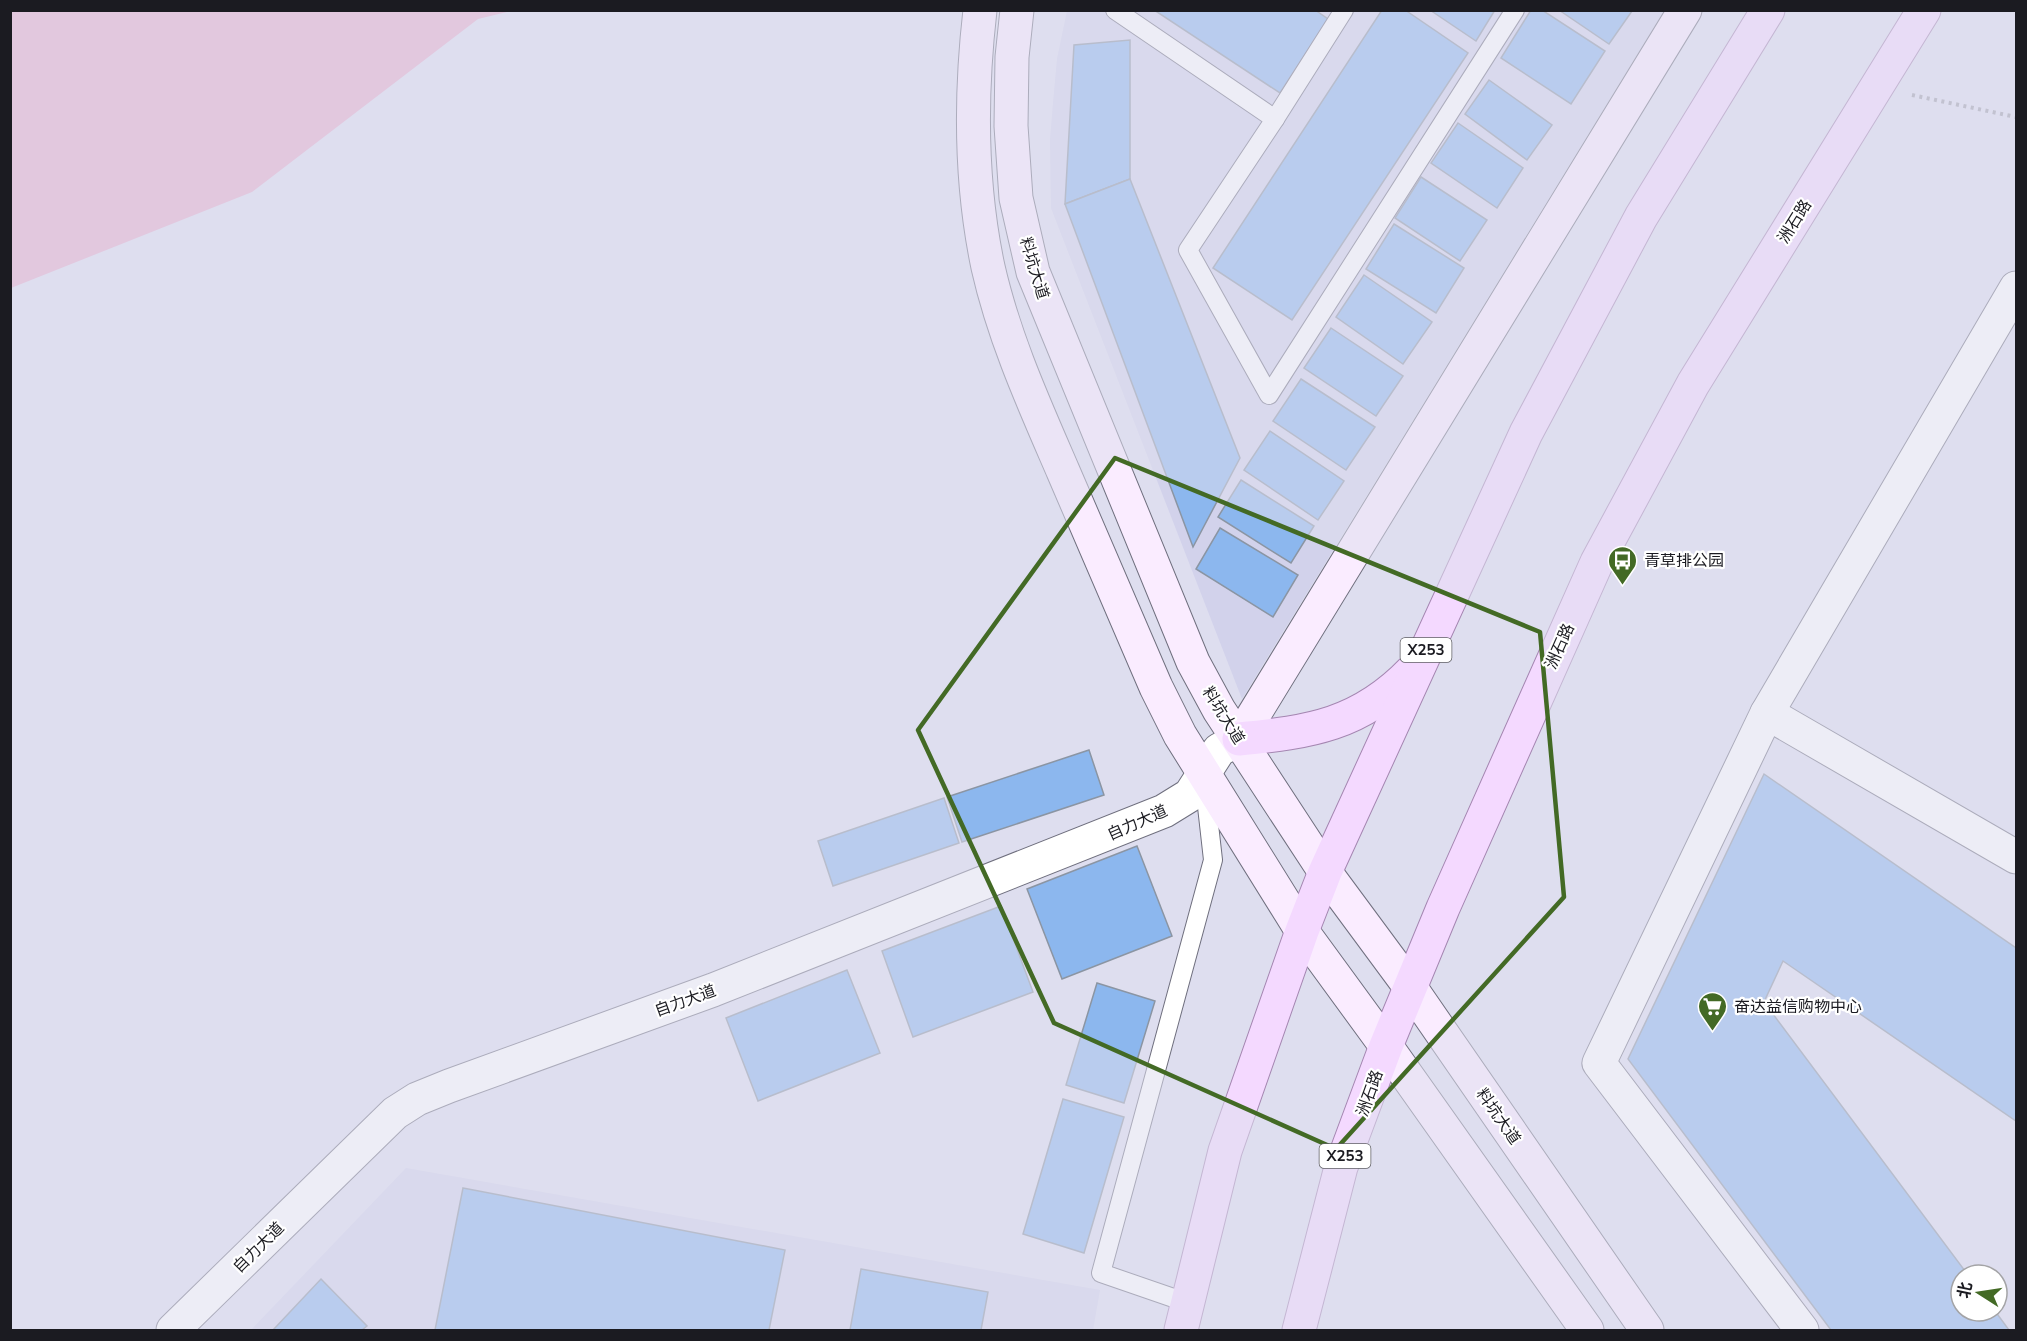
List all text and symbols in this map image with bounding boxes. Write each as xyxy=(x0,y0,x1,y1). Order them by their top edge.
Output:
street label: 洲石路 xyxy=(1773,195,1815,247)
street label: 料坑大道 xyxy=(1016,234,1054,302)
bus stop icon: 青草排公园 xyxy=(1607,544,1639,586)
place label: 青草排公园 xyxy=(1644,550,1724,570)
street label: 洲石路 xyxy=(1540,620,1578,672)
road number: X253 xyxy=(1400,638,1452,662)
street label: 料坑大道 xyxy=(1199,683,1249,747)
street label: 自力大道 xyxy=(1104,800,1170,844)
street label: 自力大道 xyxy=(652,980,718,1020)
supermarket icon: 奋达益信购物中心 xyxy=(1697,990,1729,1032)
place label: 奋达益信购物中心 xyxy=(1734,996,1862,1016)
street label: 洲石路 xyxy=(1351,1067,1387,1119)
street label: 料坑大道 xyxy=(1472,1084,1526,1148)
road number: X253 xyxy=(1320,1144,1370,1168)
street label: 自力大道 xyxy=(228,1217,288,1277)
north arrow xyxy=(1949,1263,2009,1323)
text: 北 xyxy=(1953,1280,1976,1300)

